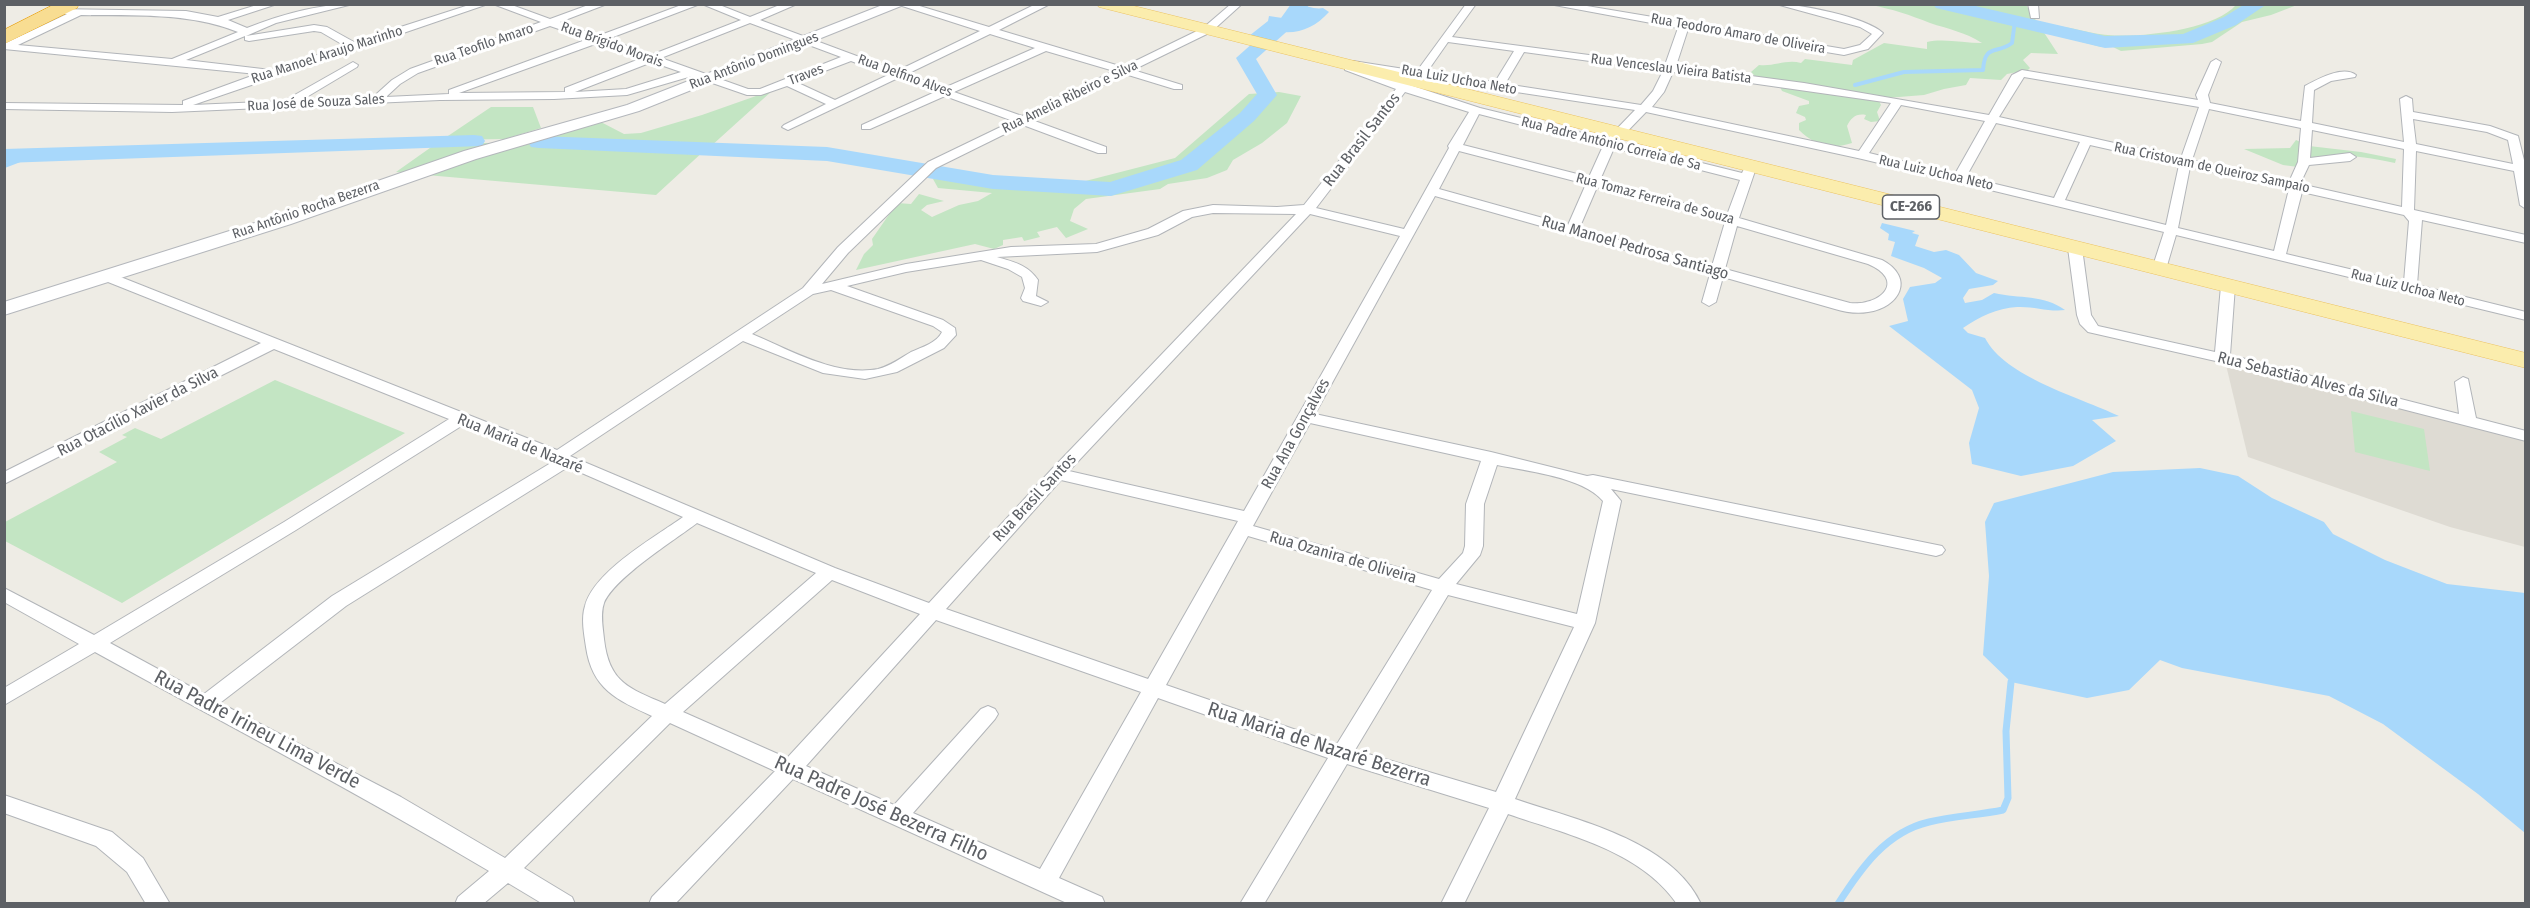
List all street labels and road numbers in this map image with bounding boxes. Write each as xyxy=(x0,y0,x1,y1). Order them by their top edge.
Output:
street label: Rua Teodoro Amaro de Oliveira xyxy=(1649,10,1827,58)
street label: Rua Brígido Morais xyxy=(559,19,665,71)
street label: Rua Teofilo Amaro xyxy=(432,20,536,70)
street label: Rua Manoel Araujo Marinho xyxy=(249,23,405,87)
street label: Rua Antônio Domingues xyxy=(687,29,821,93)
street label: Rua Delfino Alves xyxy=(856,51,954,101)
street label: Rua Venceslau Vieira Batista xyxy=(1590,51,1752,87)
street label: Rua Amelia Ribeiro e Silva xyxy=(999,57,1141,137)
street label: Traves xyxy=(786,61,826,89)
street label: Rua Luiz Uchoa Neto xyxy=(1400,62,1518,98)
street label: Rua Brasil Santos xyxy=(1319,89,1405,191)
street label: Rua José de Souza Sales xyxy=(247,91,385,115)
street label: Rua Padre Antônio Correia de Sa xyxy=(1519,114,1703,174)
street label: Rua Cristovam de Queiroz Sampaio xyxy=(2113,139,2311,197)
street label: Rua Luiz Uchoa Neto xyxy=(1877,152,1995,194)
street label: Rua Tomaz Ferreira de Souza xyxy=(1574,170,1736,228)
street label: Rua Antônio Rocha Bezerra xyxy=(230,177,382,243)
road number: CE-266 xyxy=(1882,195,1940,219)
street label: Rua Manoel Pedrosa Santiago xyxy=(1539,212,1731,284)
street label: Rua Luiz Uchoa Neto xyxy=(2349,266,2467,310)
street label: Rua Sebastião Alves da Silva xyxy=(2216,348,2400,412)
street label: Rua Otacílio Xavier da Silva xyxy=(54,363,222,461)
street label: Rua Ana Gonçalves xyxy=(1258,375,1334,493)
street label: Rua Maria de Nazaré xyxy=(454,410,586,478)
street label: Rua Brasil Santos xyxy=(989,450,1081,546)
street label: Rua Ozanira de Oliveira xyxy=(1267,528,1419,588)
street label: Rua Padre Irineu Lima Verde xyxy=(150,665,364,795)
street label: Rua Maria de Nazaré Bezerra xyxy=(1204,698,1434,792)
street label: Rua Padre José Bezerra Filho xyxy=(770,751,992,867)

